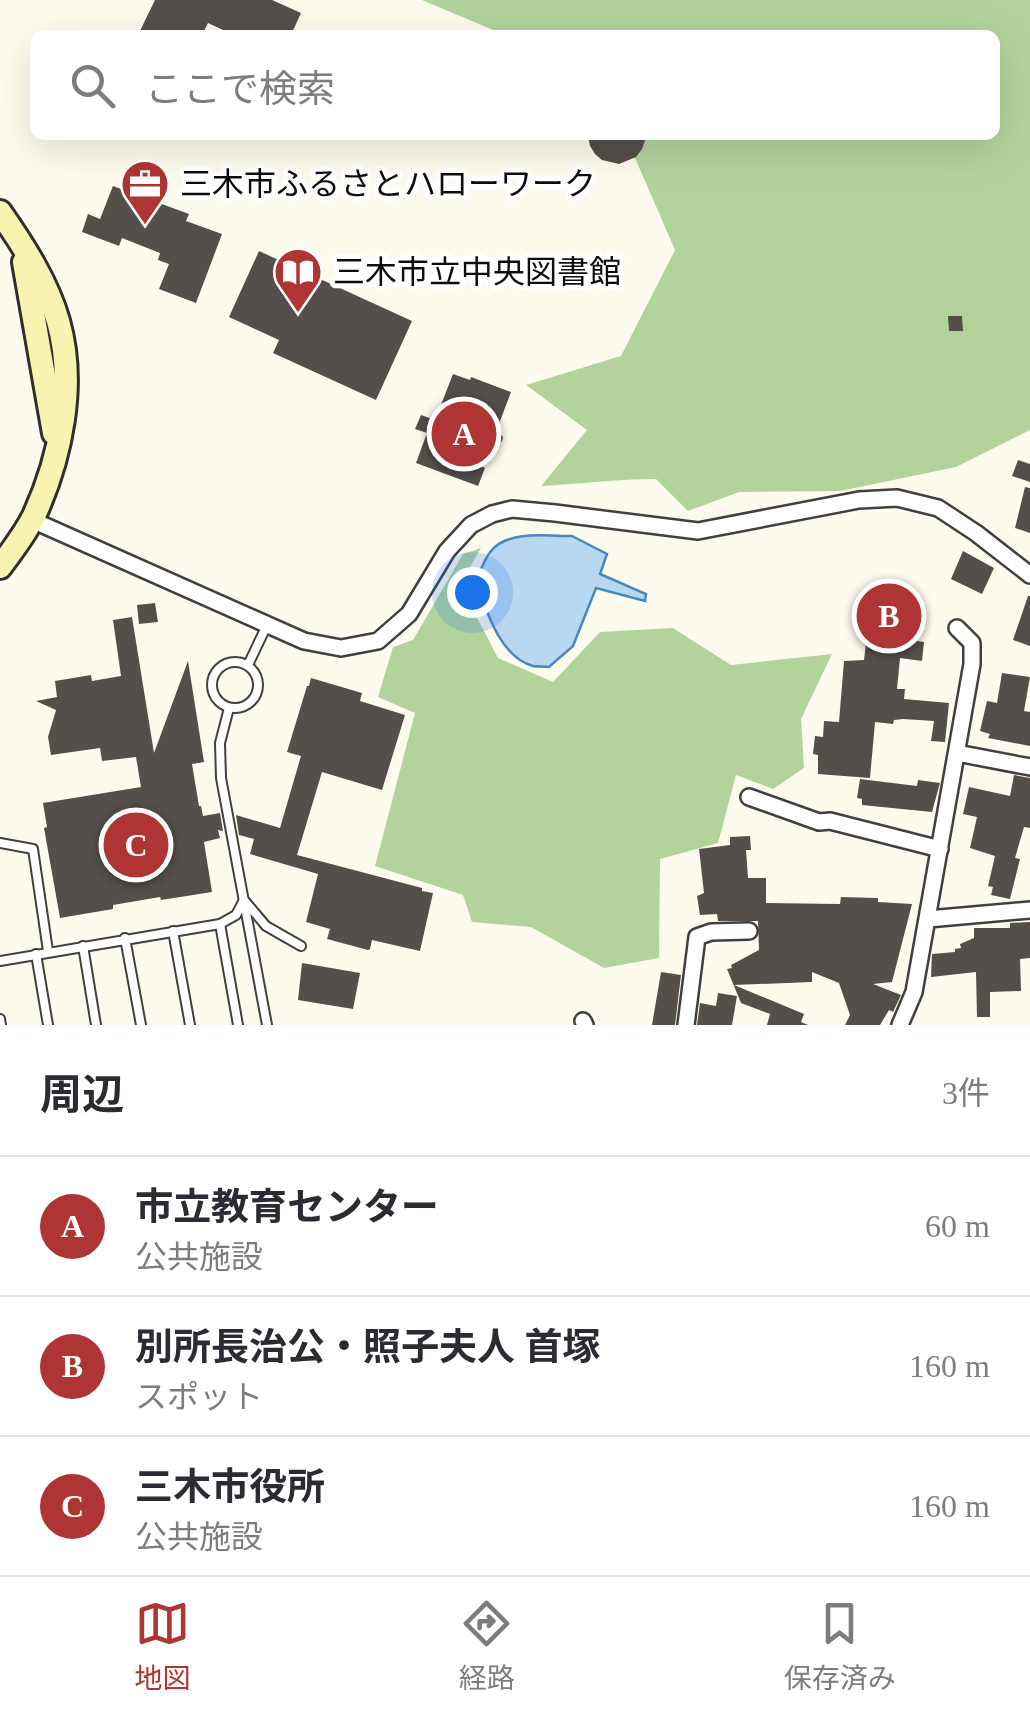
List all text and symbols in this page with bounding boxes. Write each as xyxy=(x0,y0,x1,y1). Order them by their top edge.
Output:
search box xyxy=(30,30,1000,140)
icon: search xyxy=(65,58,120,113)
text: ここで検索 xyxy=(145,68,335,110)
office icon: 三木市ふるさとハローワーク xyxy=(119,158,171,226)
place label: 三木市ふるさとハローワーク xyxy=(180,166,596,202)
library icon: 三木市立中央図書館 xyxy=(272,246,324,314)
place label: 三木市立中央図書館 xyxy=(333,254,621,290)
pin: A xyxy=(432,396,496,472)
your location xyxy=(447,567,498,618)
pin: B xyxy=(856,578,922,654)
pin: C xyxy=(104,808,168,882)
text: 周辺 xyxy=(40,1072,124,1118)
text: 3件 xyxy=(942,1075,990,1111)
text: 市立教育センター xyxy=(135,1186,439,1228)
text: A xyxy=(61,1208,84,1244)
text: 60 m xyxy=(925,1208,990,1244)
text: 公共施設 xyxy=(135,1239,263,1275)
text: 別所長治公・照子夫人 首塚 xyxy=(135,1326,601,1368)
text: B xyxy=(62,1348,83,1384)
text: 160 m xyxy=(909,1348,990,1384)
text: スポット xyxy=(135,1379,263,1415)
text: 三木市役所 xyxy=(135,1466,325,1508)
text: C xyxy=(61,1488,84,1524)
text: 160 m xyxy=(909,1488,990,1524)
text: 公共施設 xyxy=(135,1519,263,1555)
tab: 地図 xyxy=(134,1596,190,1696)
tab: 経路 xyxy=(459,1596,515,1696)
tab: 保存済み xyxy=(784,1596,896,1696)

